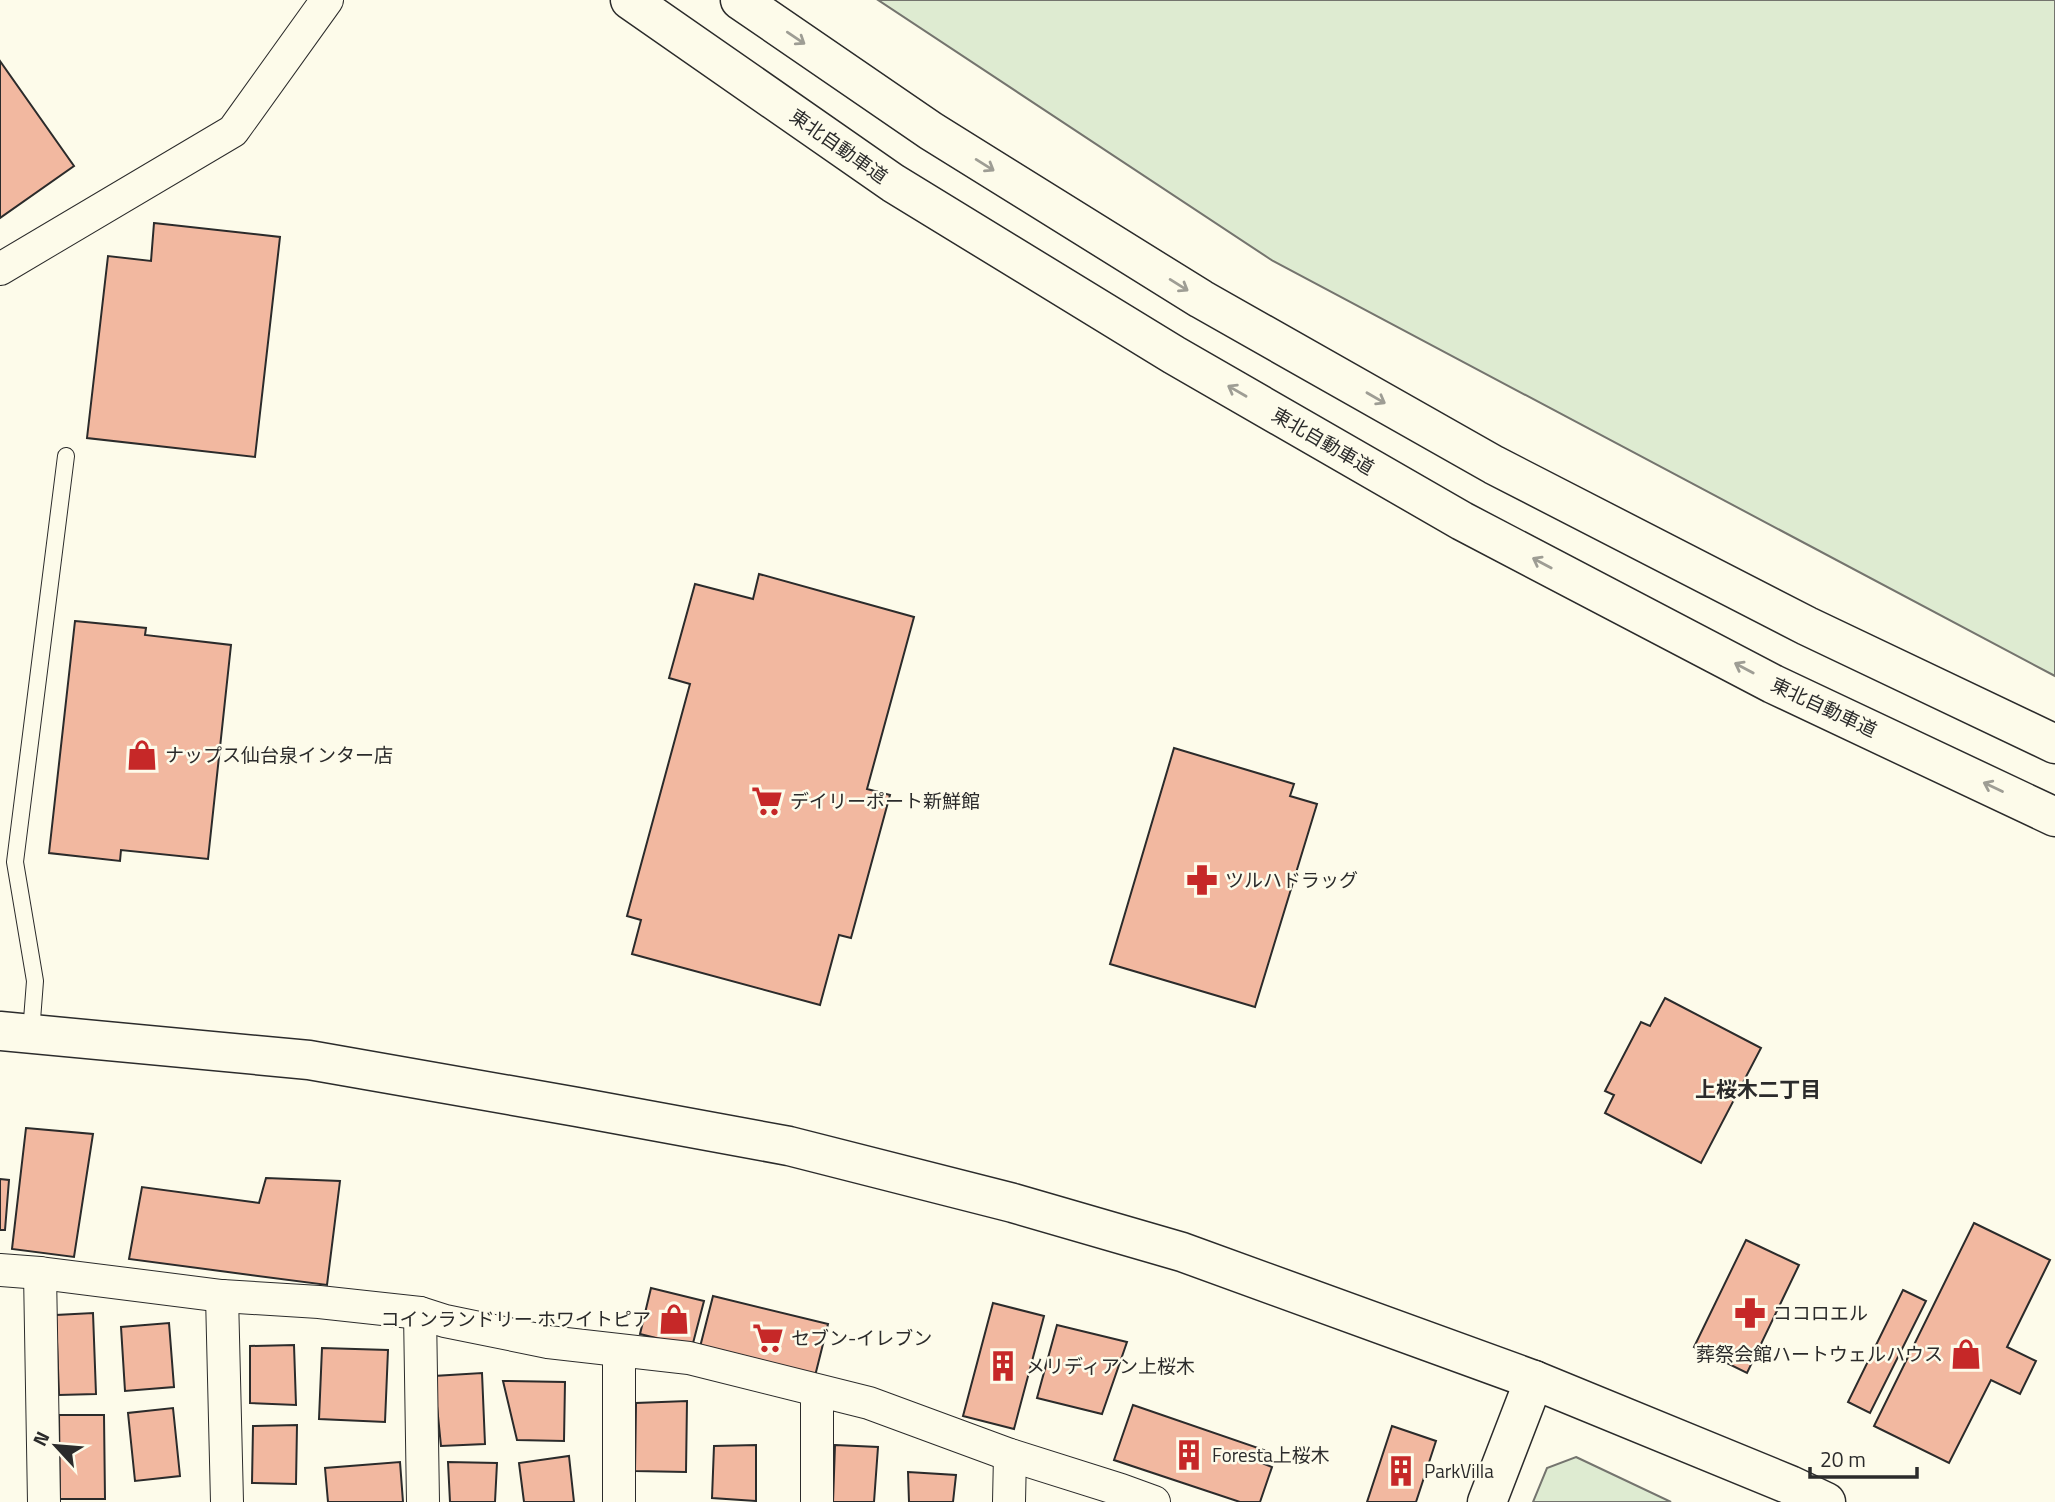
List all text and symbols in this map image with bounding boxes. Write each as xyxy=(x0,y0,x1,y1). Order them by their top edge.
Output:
one-way arrow xyxy=(786,31,805,46)
street label: 東北自動車道 xyxy=(784,101,894,190)
one-way arrow xyxy=(975,158,995,172)
one-way arrow xyxy=(1168,278,1188,292)
one-way arrow xyxy=(1228,384,1248,398)
one-way arrow xyxy=(1365,391,1385,405)
street label: 東北自動車道 xyxy=(1267,400,1380,482)
one-way arrow xyxy=(1532,555,1553,569)
one-way arrow xyxy=(1734,661,1755,675)
street label: 東北自動車道 xyxy=(1766,669,1882,744)
shop icon: ナップス仙台泉インター店 xyxy=(125,738,159,772)
place label: ナップス仙台泉インター店 xyxy=(165,740,393,769)
one-way arrow xyxy=(1983,780,2004,794)
supermarket icon: デイリーポート新鮮館 xyxy=(750,784,784,818)
place label: デイリーポート新鮮館 xyxy=(790,786,980,815)
pharmacy icon: ツルハドラッグ xyxy=(1185,863,1219,897)
place label: ツルハドラッグ xyxy=(1225,865,1358,894)
district label: 上桜木二丁目 xyxy=(1695,1073,1821,1105)
pharmacy icon: ココロエル xyxy=(1733,1296,1767,1330)
place label: ココロエル xyxy=(1773,1298,1868,1327)
shop icon: コインランドリー ホワイトピア xyxy=(657,1302,691,1336)
place label: コインランドリー ホワイトピア xyxy=(381,1304,651,1333)
supermarket icon: セブン-イレブン xyxy=(751,1321,785,1355)
place label: セブン-イレブン xyxy=(791,1323,932,1352)
shop icon: 葬祭会館ハートウェルハウス xyxy=(1949,1337,1983,1371)
place label: 葬祭会館ハートウェルハウス xyxy=(1696,1339,1943,1368)
building icon: メリディアン上桜木 xyxy=(986,1349,1020,1383)
place label: メリディアン上桜木 xyxy=(1026,1351,1195,1380)
north arrow xyxy=(21,1411,91,1481)
text: N xyxy=(24,1426,56,1451)
scale bar xyxy=(1810,1436,1917,1480)
building icon: Foresta上桜木 xyxy=(1172,1438,1206,1472)
place label: Foresta上桜木 xyxy=(1212,1440,1330,1469)
text: 20 m xyxy=(1820,1443,1866,1475)
building icon: ParkVilla xyxy=(1384,1454,1418,1488)
place label: ParkVilla xyxy=(1424,1456,1494,1485)

